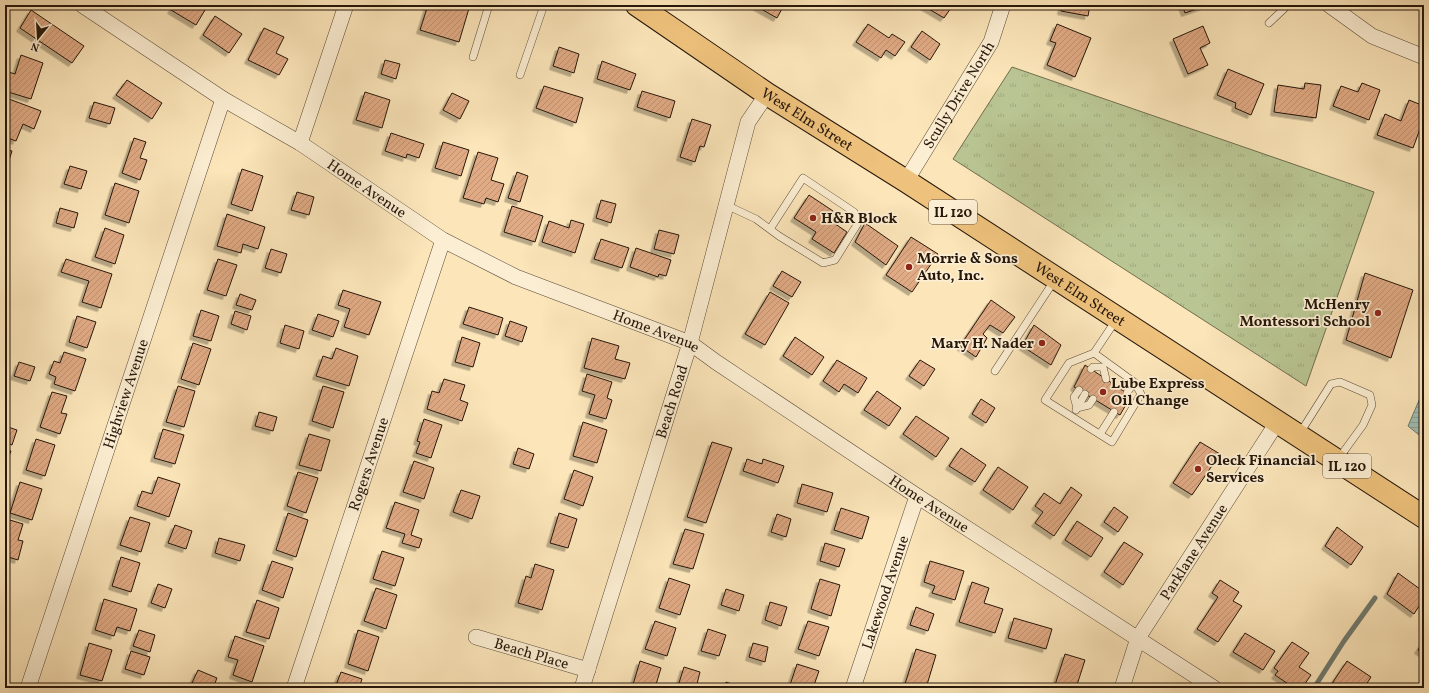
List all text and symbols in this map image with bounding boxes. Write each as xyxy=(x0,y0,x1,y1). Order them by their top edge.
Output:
north arrow xyxy=(18,18,58,58)
text: N xyxy=(29,38,41,54)
street label: Scully Drive North xyxy=(919,38,1001,153)
street label: West Elm Street xyxy=(756,84,856,157)
street label: Home Avenue xyxy=(322,155,410,224)
road number: IL 120 xyxy=(929,200,977,224)
place label: H&R Block xyxy=(821,209,897,230)
marker: H&R Block xyxy=(808,213,818,223)
place label: Morrie & Sons Auto, Inc. xyxy=(917,249,1018,287)
street label: West Elm Street xyxy=(1030,258,1129,333)
marker: Morrie & Sons Auto, Inc. xyxy=(904,262,914,272)
place label: McHenry Montessori School xyxy=(1240,295,1371,333)
street label: Home Avenue xyxy=(609,306,703,359)
marker: McHenry Montessori School xyxy=(1373,308,1383,318)
place label: Mary H. Nader xyxy=(931,334,1034,355)
street label: Highview Avenue xyxy=(99,337,155,452)
marker: Mary H. Nader xyxy=(1037,338,1047,348)
street label: Beach Road xyxy=(652,363,694,442)
place label: Lube Express Oil Change xyxy=(1111,374,1205,412)
marker: Lube Express Oil Change xyxy=(1098,387,1108,397)
street label: Rogers Avenue xyxy=(345,415,395,514)
place label: Oleck Financial Services xyxy=(1206,451,1316,489)
road number: IL 120 xyxy=(1323,454,1371,478)
marker: Oleck Financial Services xyxy=(1193,464,1203,474)
street label: Home Avenue xyxy=(884,471,972,539)
street label: Parklane Avenue xyxy=(1156,500,1234,605)
street label: Lakewood Avenue xyxy=(858,533,915,652)
street label: Beach Place xyxy=(491,634,571,676)

